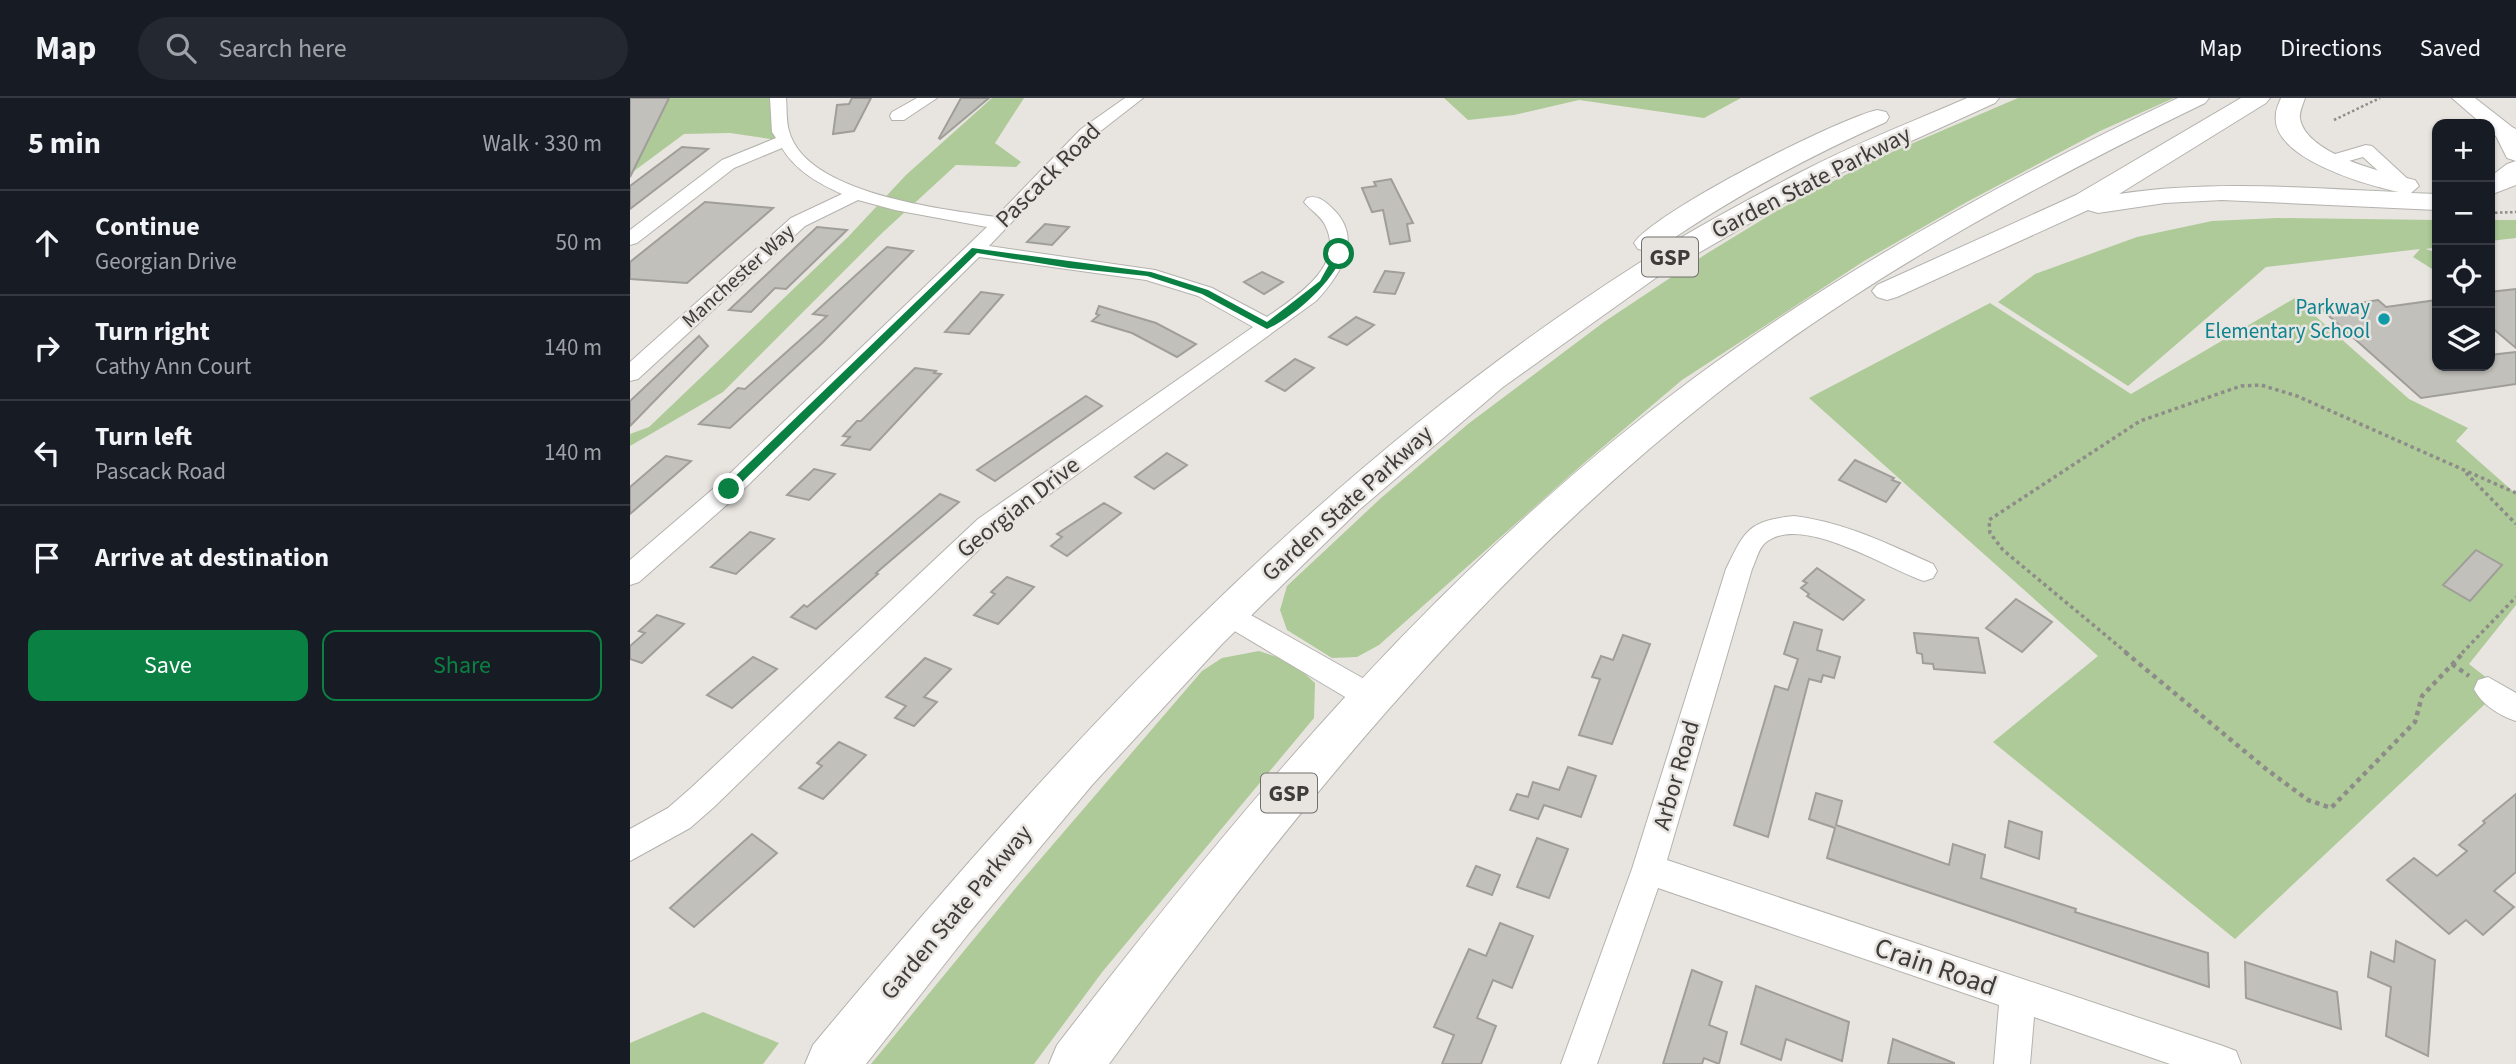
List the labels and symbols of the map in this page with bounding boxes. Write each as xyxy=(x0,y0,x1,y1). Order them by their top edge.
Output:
street label: Pascack Road xyxy=(988,115,1109,236)
street label: Garden State Parkway xyxy=(1706,117,1917,248)
street label: Manchester Way xyxy=(675,217,801,335)
route start xyxy=(1323,238,1354,269)
road number: GSP xyxy=(1642,238,1698,276)
place label: Parkway Elementary School xyxy=(2204,292,2370,346)
marker: Parkway Elementary School xyxy=(2376,311,2392,327)
street label: Garden State Parkway xyxy=(1254,417,1441,590)
street label: Georgian Drive xyxy=(949,448,1087,567)
route end xyxy=(713,473,744,504)
street label: Arbor Road xyxy=(1644,716,1709,834)
road number: GSP xyxy=(1261,774,1317,813)
street label: Garden State Parkway xyxy=(872,817,1040,1008)
street label: Crain Road xyxy=(1869,927,2002,1007)

